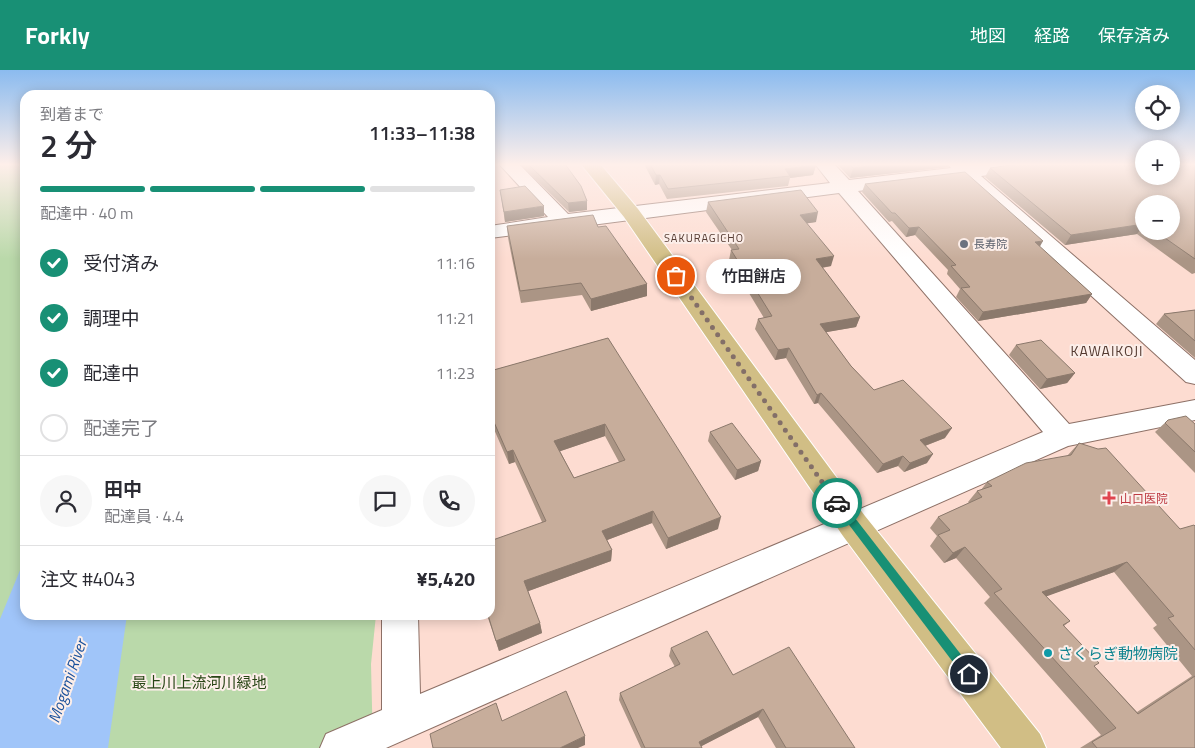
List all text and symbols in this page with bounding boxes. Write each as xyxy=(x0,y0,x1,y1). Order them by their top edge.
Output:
text: Forkly xyxy=(25,17,90,53)
text: 地図 xyxy=(970,22,1006,49)
text: 経路 xyxy=(1034,22,1070,49)
text: 保存済み xyxy=(1098,22,1170,49)
map controls xyxy=(1135,85,1180,240)
button: locate xyxy=(1135,85,1180,130)
text: 到着まで xyxy=(40,102,104,126)
text: 11:33–11:38 xyxy=(369,118,475,147)
text: 2 分 xyxy=(40,121,97,169)
button: + xyxy=(1135,140,1180,185)
button: − xyxy=(1135,195,1180,240)
text: 配達中 · 40 m xyxy=(40,201,133,225)
district label: SAKURAGICHO xyxy=(664,230,744,246)
place label: 長寿院 xyxy=(974,236,1007,252)
marker: 長寿院 xyxy=(958,238,970,250)
text: 受付済み xyxy=(83,248,159,277)
icon: check xyxy=(40,249,68,277)
text: 11:16 xyxy=(436,251,475,275)
pin xyxy=(655,255,697,297)
callout: 竹田餅店 xyxy=(706,258,801,294)
icon: bag xyxy=(662,262,690,290)
text: 竹田餅店 xyxy=(721,264,786,288)
text: 調理中 xyxy=(83,303,140,332)
icon: check xyxy=(40,304,68,332)
text: 11:21 xyxy=(436,306,475,330)
district label: KAWAIKOJI xyxy=(1070,340,1144,361)
text: 配達中 xyxy=(83,358,140,387)
icon: check xyxy=(40,359,68,387)
text: 11:23 xyxy=(436,361,475,385)
text: 配達完了 xyxy=(83,413,159,442)
text: 田中 xyxy=(104,474,142,503)
button: person xyxy=(40,475,92,527)
button: chat xyxy=(359,475,411,527)
button: phone xyxy=(423,475,475,527)
courier xyxy=(812,478,862,528)
icon: car xyxy=(823,489,851,517)
place label: 山口医院 xyxy=(1120,489,1168,508)
marker: 山口医院 xyxy=(1102,491,1116,505)
text: 配達員 · 4.4 xyxy=(104,504,184,528)
text: 注文 #4043 xyxy=(40,564,135,593)
text: ¥5,420 xyxy=(417,564,475,593)
water label: Mogami River xyxy=(42,634,93,726)
place label: さくらぎ動物病院 xyxy=(1058,642,1178,665)
marker: さくらぎ動物病院 xyxy=(1042,647,1054,659)
pin xyxy=(948,653,990,695)
icon: home xyxy=(955,660,983,688)
park label: 最上川上流河川緑地 xyxy=(131,671,267,694)

